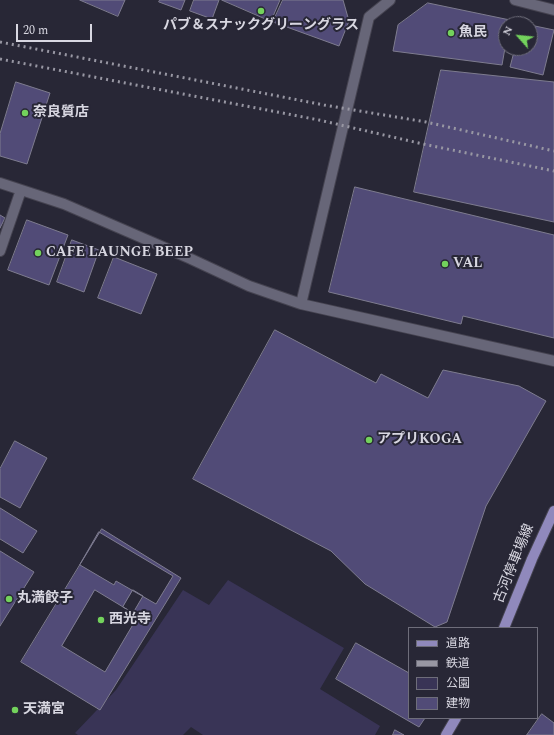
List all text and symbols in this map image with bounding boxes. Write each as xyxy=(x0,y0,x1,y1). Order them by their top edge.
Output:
marker: パブ＆スナックグリーングラス xyxy=(256,6,266,16)
scale bar xyxy=(18,16,94,42)
north arrow xyxy=(498,16,538,56)
place label: パブ＆スナックグリーングラス xyxy=(163,18,359,34)
text: 20 m xyxy=(23,21,48,40)
text: N xyxy=(498,23,517,39)
place label: 魚民 xyxy=(459,25,487,41)
marker: 魚民 xyxy=(446,28,456,38)
place label: 奈良質店 xyxy=(33,105,89,121)
marker: 奈良質店 xyxy=(20,108,30,118)
place label: CAFE LAUNGE BEEP xyxy=(46,245,193,261)
marker: CAFE LAUNGE BEEP xyxy=(33,248,43,258)
place label: VAL xyxy=(453,256,482,272)
marker: VAL xyxy=(440,259,450,269)
place label: アプリKOGA xyxy=(377,432,462,448)
marker: アプリKOGA xyxy=(364,435,374,445)
street label: 古河停車場線 xyxy=(491,522,539,606)
place label: 丸満餃子 xyxy=(17,591,73,607)
marker: 丸満餃子 xyxy=(4,594,14,604)
place label: 西光寺 xyxy=(109,612,151,628)
marker: 西光寺 xyxy=(96,615,106,625)
legend xyxy=(408,627,538,719)
text: 道路 xyxy=(446,634,470,653)
text: 鉄道 xyxy=(446,654,470,673)
text: 公園 xyxy=(446,674,470,693)
text: 建物 xyxy=(446,694,470,713)
place label: 天満宮 xyxy=(23,702,65,718)
marker: 天満宮 xyxy=(10,705,20,715)

